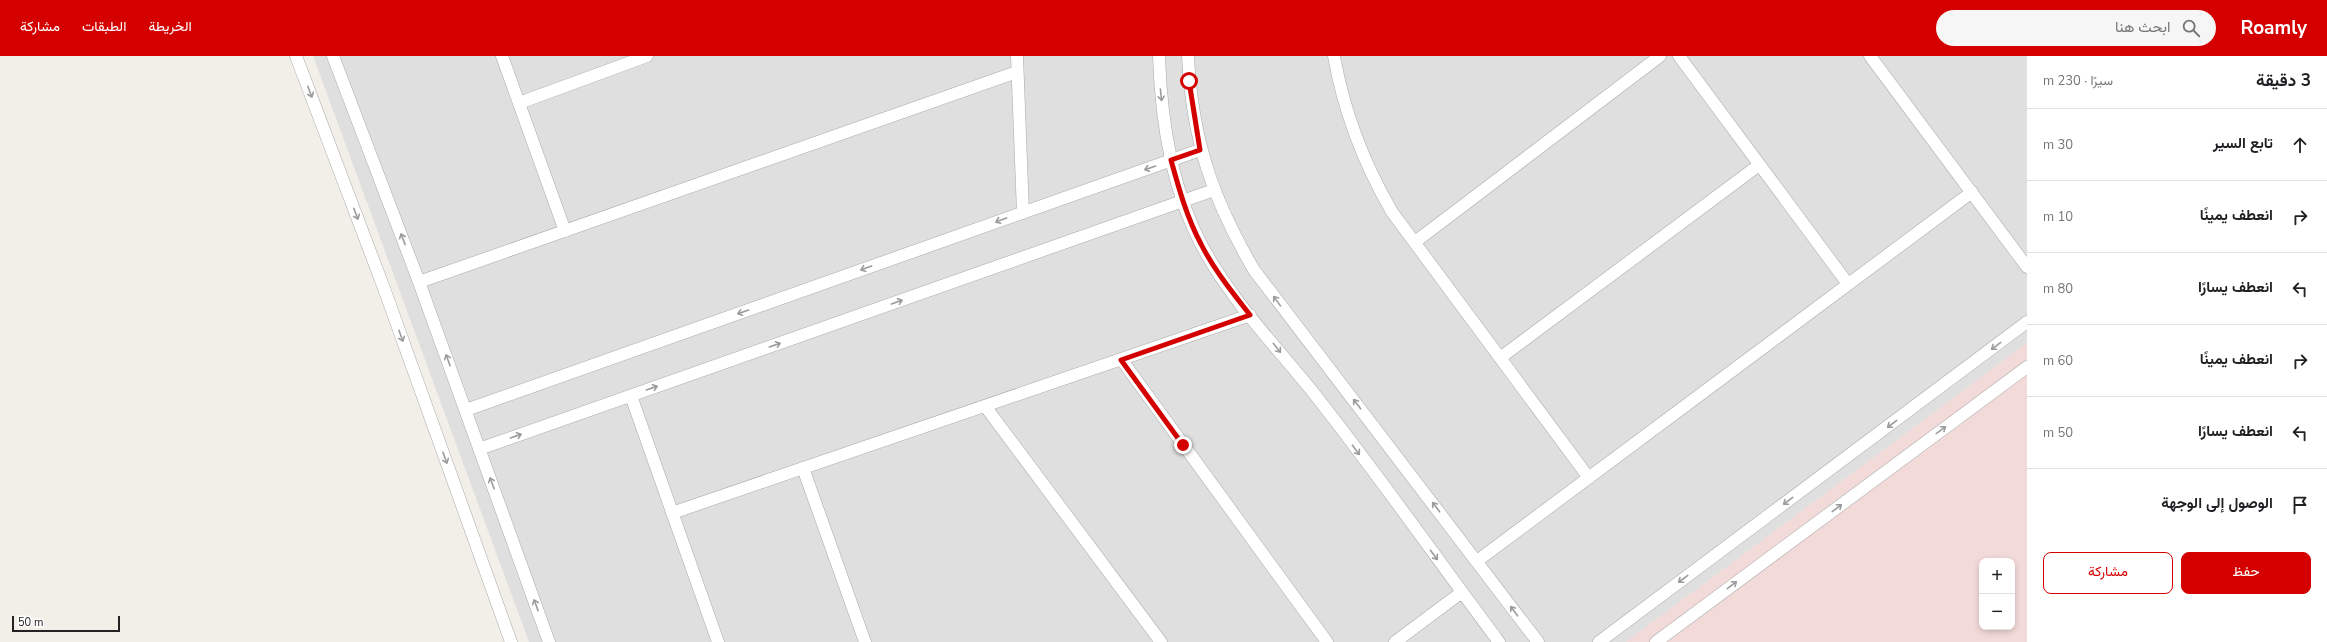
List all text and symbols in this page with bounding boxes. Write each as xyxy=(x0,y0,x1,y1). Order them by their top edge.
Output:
search box xyxy=(1936,10,2216,46)
text: Roamly xyxy=(2240,15,2307,41)
text: مشاركة xyxy=(20,17,60,36)
text: الطبقات xyxy=(82,17,126,36)
text: الخريطة xyxy=(148,17,192,36)
text: ابحث هنا xyxy=(2115,17,2170,37)
icon: search xyxy=(2180,17,2202,39)
text: 3 دقيقة xyxy=(2256,69,2311,92)
route start xyxy=(1180,72,1198,90)
text: سيرًا · 230 m xyxy=(2043,72,2113,90)
one-way arrow xyxy=(306,86,314,98)
one-way arrow xyxy=(1157,88,1164,101)
text: تابع السير xyxy=(2213,133,2273,153)
icon: ahead xyxy=(2289,134,2311,156)
text: 30 m xyxy=(2043,136,2073,154)
one-way arrow xyxy=(1145,164,1157,172)
text: انعطف يمينًا xyxy=(2200,205,2273,225)
icon: right xyxy=(2289,206,2311,228)
one-way arrow xyxy=(352,208,360,220)
text: 10 m xyxy=(2043,208,2073,226)
one-way arrow xyxy=(996,217,1008,225)
one-way arrow xyxy=(398,233,406,245)
one-way arrow xyxy=(860,265,872,273)
text: انعطف يسارًا xyxy=(2198,277,2273,297)
icon: left xyxy=(2289,278,2311,300)
text: 80 m xyxy=(2043,280,2073,298)
one-way arrow xyxy=(1273,296,1281,307)
one-way arrow xyxy=(891,298,904,305)
one-way arrow xyxy=(737,309,750,316)
one-way arrow xyxy=(398,329,406,341)
one-way arrow xyxy=(768,341,781,348)
one-way arrow xyxy=(1990,341,2001,350)
one-way arrow xyxy=(1272,342,1281,353)
text: انعطف يمينًا xyxy=(2200,349,2273,369)
icon: right xyxy=(2289,350,2311,372)
text: 60 m xyxy=(2043,352,2073,370)
one-way arrow xyxy=(444,355,452,367)
one-way arrow xyxy=(646,384,658,392)
one-way arrow xyxy=(1353,398,1361,409)
one-way arrow xyxy=(1886,419,1897,428)
text: انعطف يسارًا xyxy=(2198,421,2273,441)
icon: left xyxy=(2289,422,2311,444)
text: 50 m xyxy=(2043,424,2073,442)
one-way arrow xyxy=(1936,426,1947,434)
one-way arrow xyxy=(510,432,522,440)
route end xyxy=(1174,436,1192,454)
one-way arrow xyxy=(1352,445,1361,456)
one-way arrow xyxy=(442,452,450,464)
one-way arrow xyxy=(487,477,495,489)
text: الوصول إلى الوجهة xyxy=(2161,493,2273,513)
icon: arrive xyxy=(2289,494,2311,516)
one-way arrow xyxy=(1782,497,1793,506)
one-way arrow xyxy=(1431,502,1440,513)
one-way arrow xyxy=(1831,503,1842,512)
one-way arrow xyxy=(1430,549,1438,560)
button: مشاركة xyxy=(2043,552,2173,594)
button: حفظ xyxy=(2181,552,2311,594)
map controls xyxy=(1979,558,2015,630)
button: + xyxy=(1979,558,2015,594)
one-way arrow xyxy=(1678,575,1689,583)
one-way arrow xyxy=(1727,581,1738,589)
button: − xyxy=(1979,594,2015,630)
one-way arrow xyxy=(531,600,539,612)
one-way arrow xyxy=(1510,606,1518,617)
scale bar xyxy=(12,614,120,633)
text: 50 m xyxy=(18,615,43,630)

